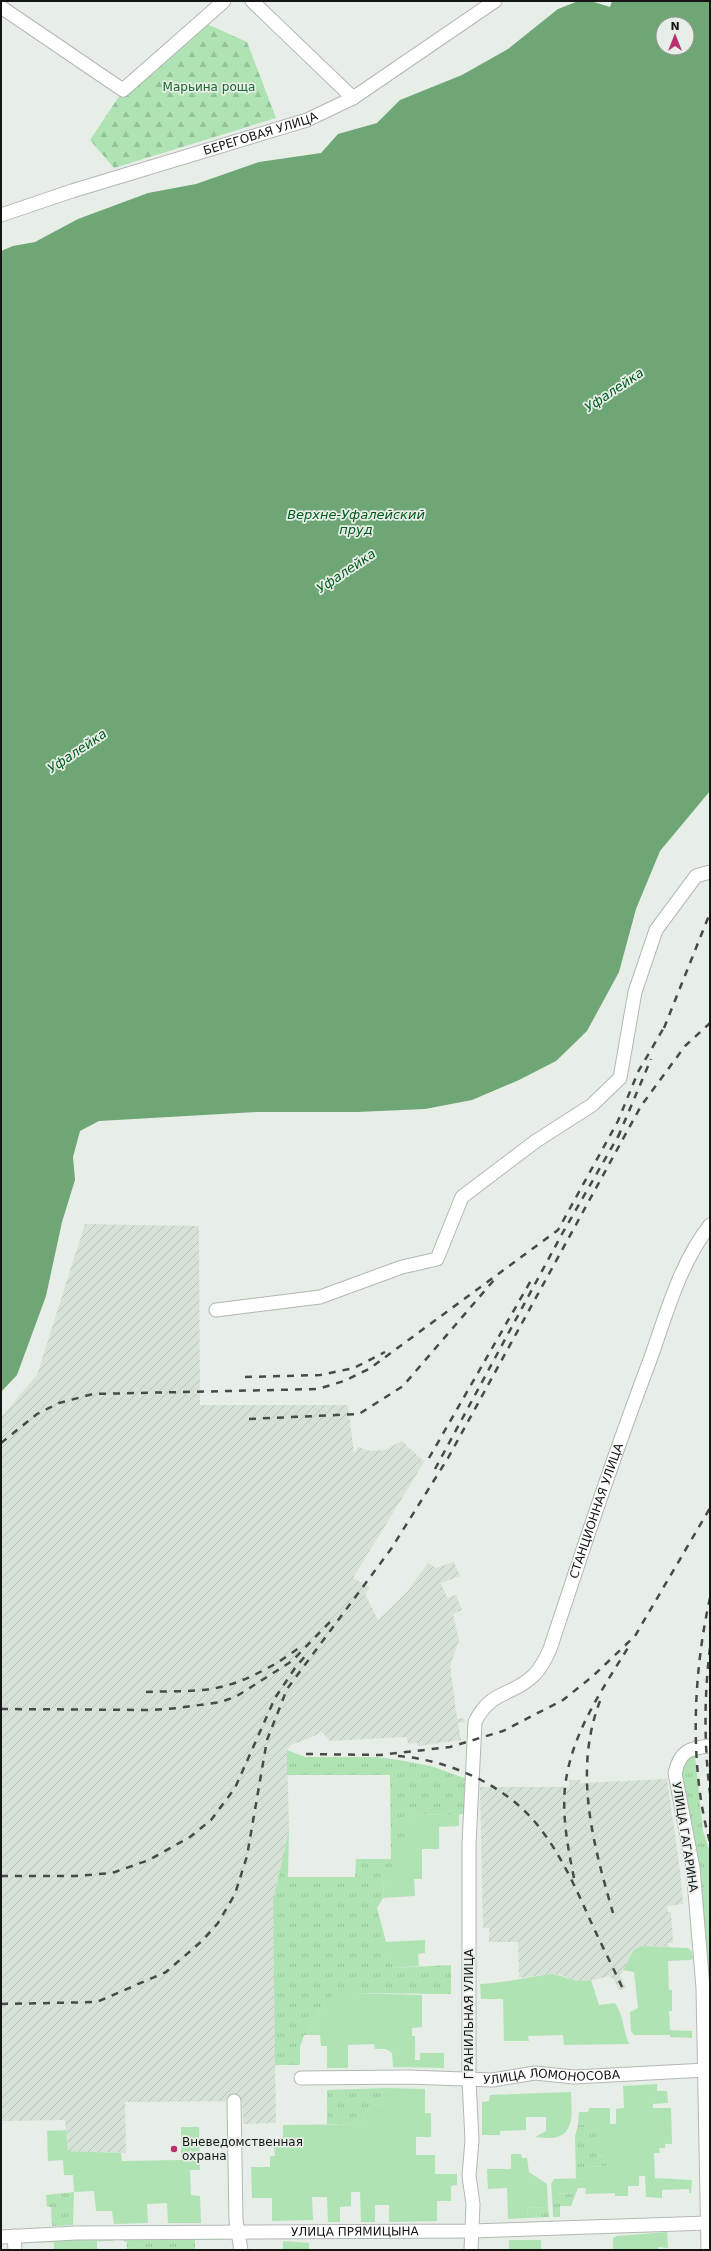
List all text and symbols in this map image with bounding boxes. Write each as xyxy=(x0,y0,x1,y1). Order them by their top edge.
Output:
north arrow xyxy=(655,16,695,56)
text: N xyxy=(670,20,680,33)
park label: Марьина роща xyxy=(163,80,255,94)
street label: БЕРЕГОВАЯ УЛИЦА xyxy=(202,109,321,158)
water label: Уфалейка xyxy=(582,365,646,415)
water label: Верхне-Уфалейский пруд xyxy=(287,507,425,537)
water label: Уфалейка xyxy=(314,546,378,596)
water label: Уфалейка xyxy=(45,726,109,776)
street label: СТАНЦИОННАЯ УЛИЦА xyxy=(567,1441,626,1580)
street label: УЛИЦА ГАГАРИНА xyxy=(669,1781,701,1894)
street label: ГРАНИЛЬНАЯ УЛИЦА xyxy=(462,1948,476,2079)
street label: УЛИЦА ЛОМОНОСОВА xyxy=(483,2066,621,2087)
place label: Вневедомственная охрана xyxy=(182,2135,303,2163)
marker: Вневедомственная охрана xyxy=(169,2144,179,2154)
street label: УЛИЦА ПРЯМИЦЫНА xyxy=(291,2224,420,2239)

